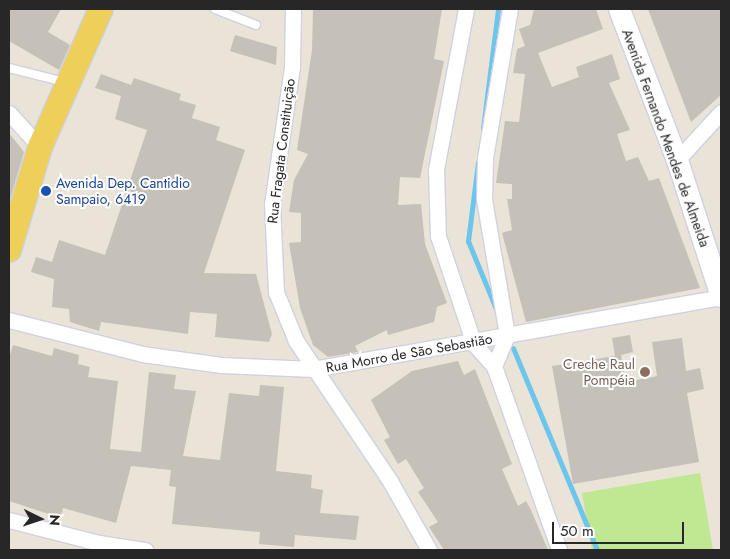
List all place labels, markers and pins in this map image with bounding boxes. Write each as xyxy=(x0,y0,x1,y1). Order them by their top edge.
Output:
place label: Avenida Dep. Cantidio Sampaio, 6419 xyxy=(56,175,190,208)
marker: Avenida Dep. Cantidio Sampaio, 6419 xyxy=(40,185,52,197)
place label: Creche Raul Pompéia xyxy=(563,356,635,388)
marker: Creche Raul Pompéia xyxy=(639,366,651,378)

